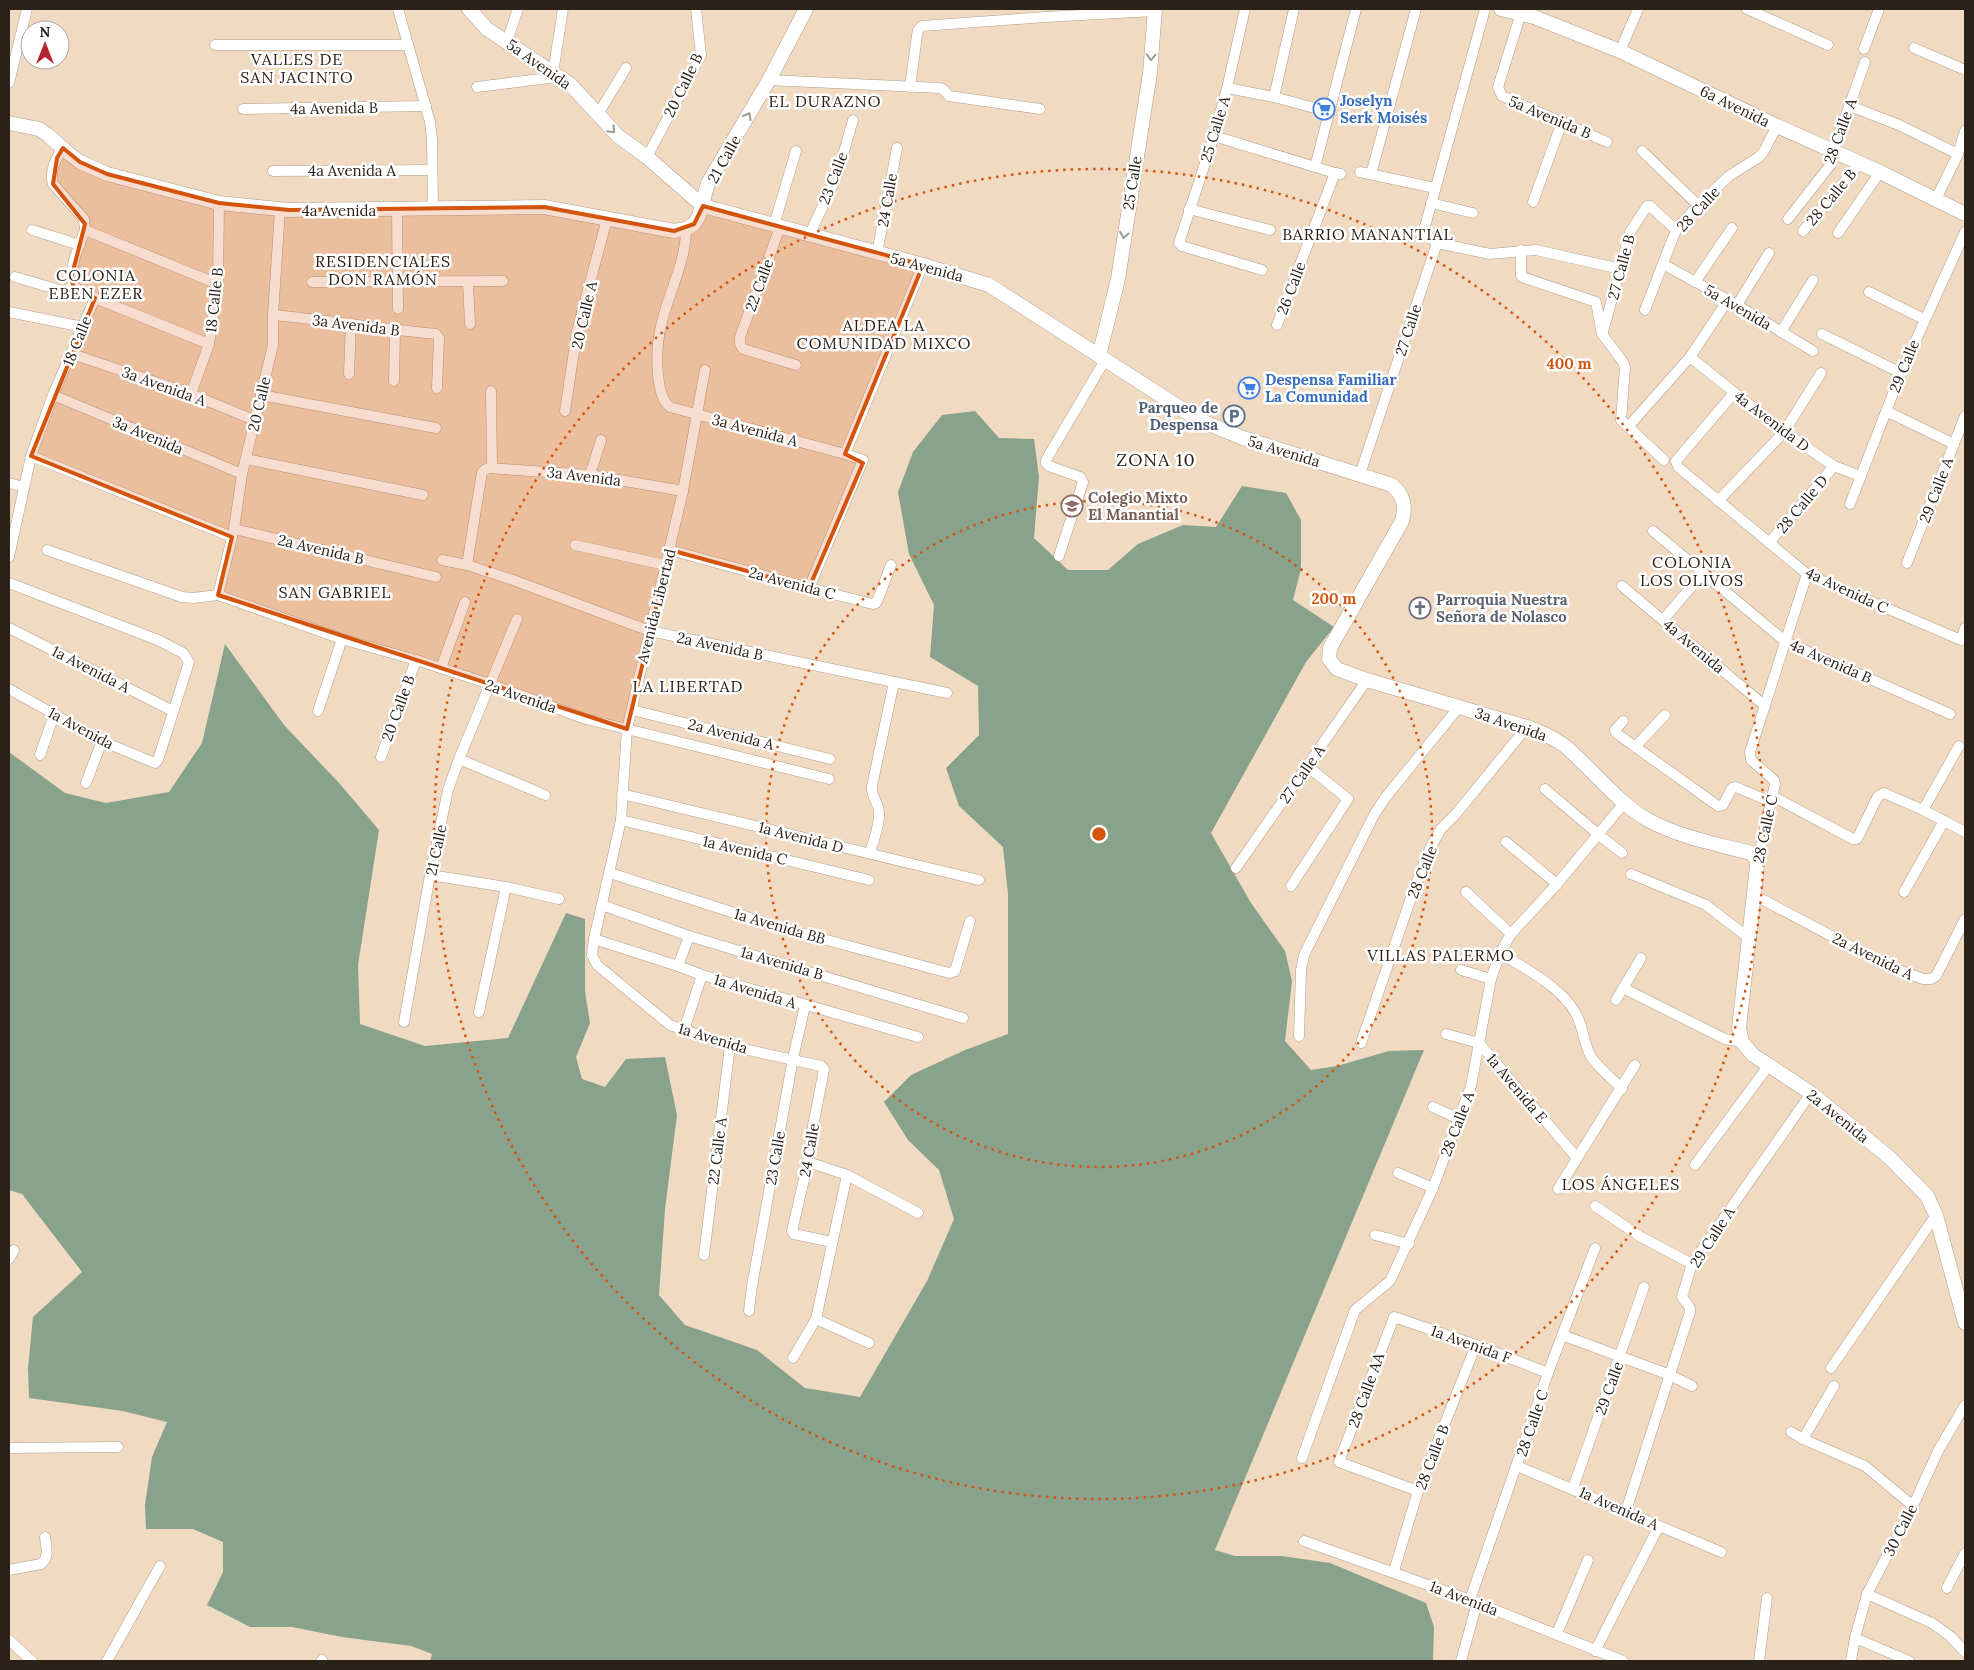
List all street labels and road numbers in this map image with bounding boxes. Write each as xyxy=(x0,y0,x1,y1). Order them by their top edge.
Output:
street label: 5a Avenida xyxy=(503,35,575,93)
street label: 20 Calle B xyxy=(659,50,707,120)
street label: 6a Avenida xyxy=(1697,81,1773,131)
street label: 5a Avenida B xyxy=(1506,91,1594,143)
street label: 25 Calle A xyxy=(1196,93,1234,164)
street label: 28 Calle A xyxy=(1819,95,1861,166)
street label: 4a Avenida B xyxy=(290,98,378,118)
street label: 21 Calle xyxy=(703,132,745,186)
street label: 23 Calle xyxy=(814,149,852,207)
street label: 25 Calle xyxy=(1118,154,1146,212)
street label: 4a Avenida A xyxy=(308,161,397,180)
street label: 28 Calle B xyxy=(1802,165,1860,229)
street label: 24 Calle xyxy=(873,172,901,228)
street label: 28 Calle xyxy=(1672,182,1724,236)
street label: 4a Avenida xyxy=(302,201,377,220)
street label: 27 Calle B xyxy=(1603,232,1639,302)
street label: 5a Avenida xyxy=(889,248,966,286)
street label: 22 Calle xyxy=(741,256,777,314)
street label: 26 Calle xyxy=(1272,259,1310,317)
street label: 18 Calle B xyxy=(201,266,227,334)
street label: 20 Calle A xyxy=(567,279,601,351)
street label: 5a Avenida xyxy=(1701,280,1775,334)
street label: 27 Calle xyxy=(1391,302,1425,358)
street label: 3a Avenida B xyxy=(311,310,401,340)
street label: 18 Calle xyxy=(58,313,96,369)
street label: 29 Calle xyxy=(1885,337,1923,395)
street label: 3a Avenida A xyxy=(119,362,209,410)
street label: 20 Calle xyxy=(243,375,275,433)
street label: 4a Avenida D xyxy=(1730,386,1814,456)
street label: 3a Avenida A xyxy=(710,409,801,451)
street label: 3a Avenida xyxy=(110,412,186,458)
street label: 5a Avenida xyxy=(1246,431,1323,471)
street label: 29 Calle A xyxy=(1915,454,1957,525)
street label: 3a Avenida xyxy=(546,462,623,490)
street label: 28 Calle D xyxy=(1772,471,1832,537)
street label: 2a Avenida B xyxy=(276,530,366,568)
street label: Avenida Libertad xyxy=(632,547,679,666)
street label: 2a Avenida C xyxy=(747,562,838,604)
street label: 4a Avenida C xyxy=(1803,563,1892,618)
street label: 4a Avenida xyxy=(1659,615,1729,677)
street label: 2a Avenida B xyxy=(675,628,765,664)
street label: 4a Avenida B xyxy=(1787,634,1875,688)
street label: 1a Avenida A xyxy=(49,641,134,697)
street label: 20 Calle B xyxy=(377,672,419,744)
street label: 2a Avenida xyxy=(483,675,560,717)
street label: 1a Avenida xyxy=(45,703,117,753)
street label: 3a Avenida xyxy=(1473,703,1550,745)
street label: 2a Avenida A xyxy=(686,714,776,754)
street label: 27 Calle A xyxy=(1275,741,1329,807)
street label: 28 Calle C xyxy=(1748,793,1782,865)
street label: 1a Avenida D xyxy=(756,817,846,857)
street label: 21 Calle xyxy=(421,823,451,877)
street label: 1a Avenida C xyxy=(701,831,790,869)
street label: 28 Calle xyxy=(1403,843,1441,901)
street label: 1a Avenida BB xyxy=(732,904,828,948)
street label: 2a Avenida A xyxy=(1829,928,1917,984)
street label: 1a Avenida B xyxy=(738,942,826,984)
street label: 1a Avenida A xyxy=(711,969,799,1013)
street label: 1a Avenida xyxy=(676,1018,750,1058)
street label: 1a Avenida E xyxy=(1482,1049,1552,1127)
street label: 2a Avenida xyxy=(1803,1085,1873,1147)
street label: 28 Calle A xyxy=(1436,1088,1478,1159)
street label: 22 Calle A xyxy=(703,1116,731,1186)
street label: 24 Calle xyxy=(795,1122,823,1178)
street label: 23 Calle xyxy=(761,1129,789,1187)
street label: 29 Calle A xyxy=(1685,1203,1739,1271)
street label: 1a Avenida F xyxy=(1428,1321,1514,1367)
street label: 28 Calle AA xyxy=(1344,1349,1389,1430)
street label: 29 Calle xyxy=(1591,1359,1627,1417)
street label: 28 Calle C xyxy=(1512,1387,1552,1459)
street label: 28 Calle B xyxy=(1411,1422,1453,1492)
street label: 1a Avenida A xyxy=(1576,1482,1662,1534)
street label: 30 Calle xyxy=(1879,1501,1921,1559)
street label: 1a Avenida xyxy=(1427,1576,1501,1620)

